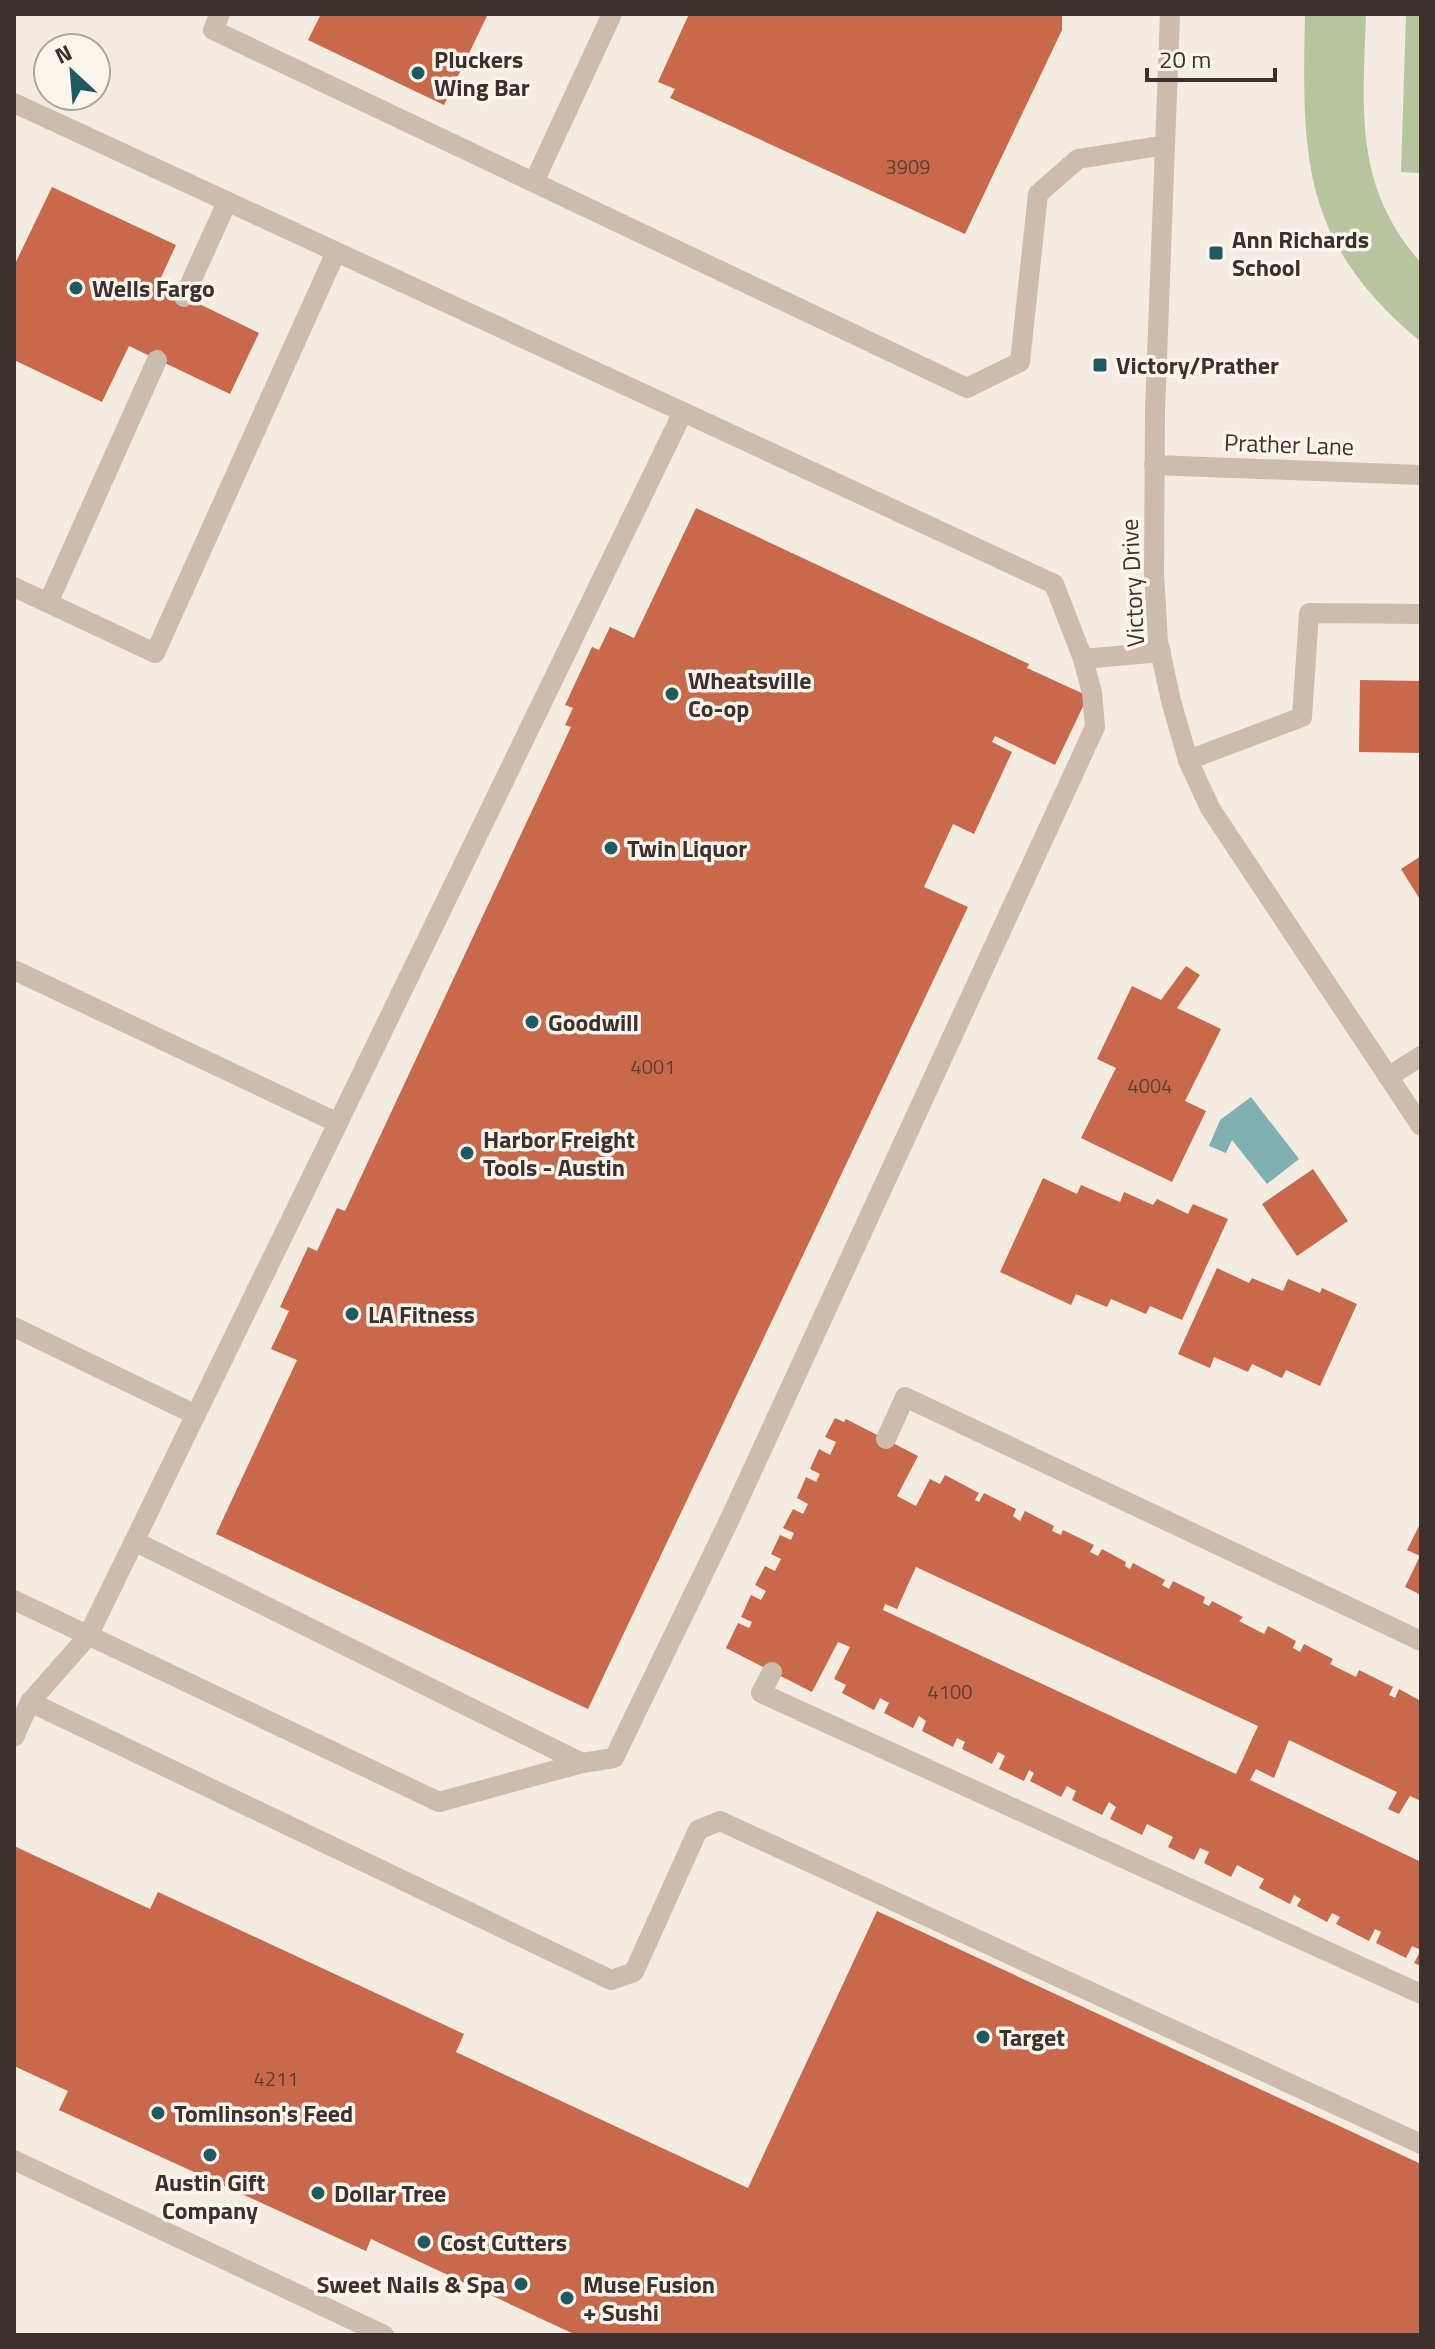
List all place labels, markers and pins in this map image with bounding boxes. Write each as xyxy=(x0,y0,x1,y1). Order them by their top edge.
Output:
place label: Pluckers Wing Bar xyxy=(434,41,530,105)
marker: Pluckers Wing Bar xyxy=(409,64,427,82)
place label: Ann Richards School xyxy=(1232,221,1369,285)
marker: Ann Richards School xyxy=(1207,244,1225,262)
place label: Wells Fargo xyxy=(92,270,215,306)
marker: Wells Fargo xyxy=(67,279,85,297)
place label: Victory/Prather xyxy=(1116,347,1279,383)
marker: Victory/Prather xyxy=(1091,356,1109,374)
place label: Wheatsville Co-op xyxy=(688,662,811,726)
marker: Wheatsville Co-op xyxy=(663,685,681,703)
place label: Twin Liquor xyxy=(627,830,747,866)
marker: Twin Liquor xyxy=(602,839,620,857)
place label: Goodwill xyxy=(548,1004,639,1040)
marker: Goodwill xyxy=(523,1013,541,1031)
place label: Harbor Freight Tools - Austin xyxy=(483,1121,635,1185)
marker: Harbor Freight Tools - Austin xyxy=(458,1144,476,1162)
place label: LA Fitness xyxy=(368,1296,475,1332)
marker: LA Fitness xyxy=(343,1305,361,1323)
place label: Target xyxy=(999,2019,1065,2055)
marker: Target xyxy=(974,2028,992,2046)
place label: Tomlinson's Feed xyxy=(174,2095,353,2131)
marker: Tomlinson's Feed xyxy=(149,2104,167,2122)
marker: Austin Gift Company xyxy=(201,2146,219,2164)
place label: Austin Gift Company xyxy=(155,2164,266,2228)
place label: Dollar Tree xyxy=(334,2175,446,2211)
marker: Dollar Tree xyxy=(309,2184,327,2202)
place label: Cost Cutters xyxy=(440,2224,567,2260)
marker: Cost Cutters xyxy=(415,2233,433,2251)
place label: Sweet Nails & Spa xyxy=(316,2266,505,2302)
place label: Muse Fusion + Sushi xyxy=(583,2266,715,2330)
marker: Sweet Nails & Spa xyxy=(512,2275,530,2293)
marker: Muse Fusion + Sushi xyxy=(558,2289,576,2307)

